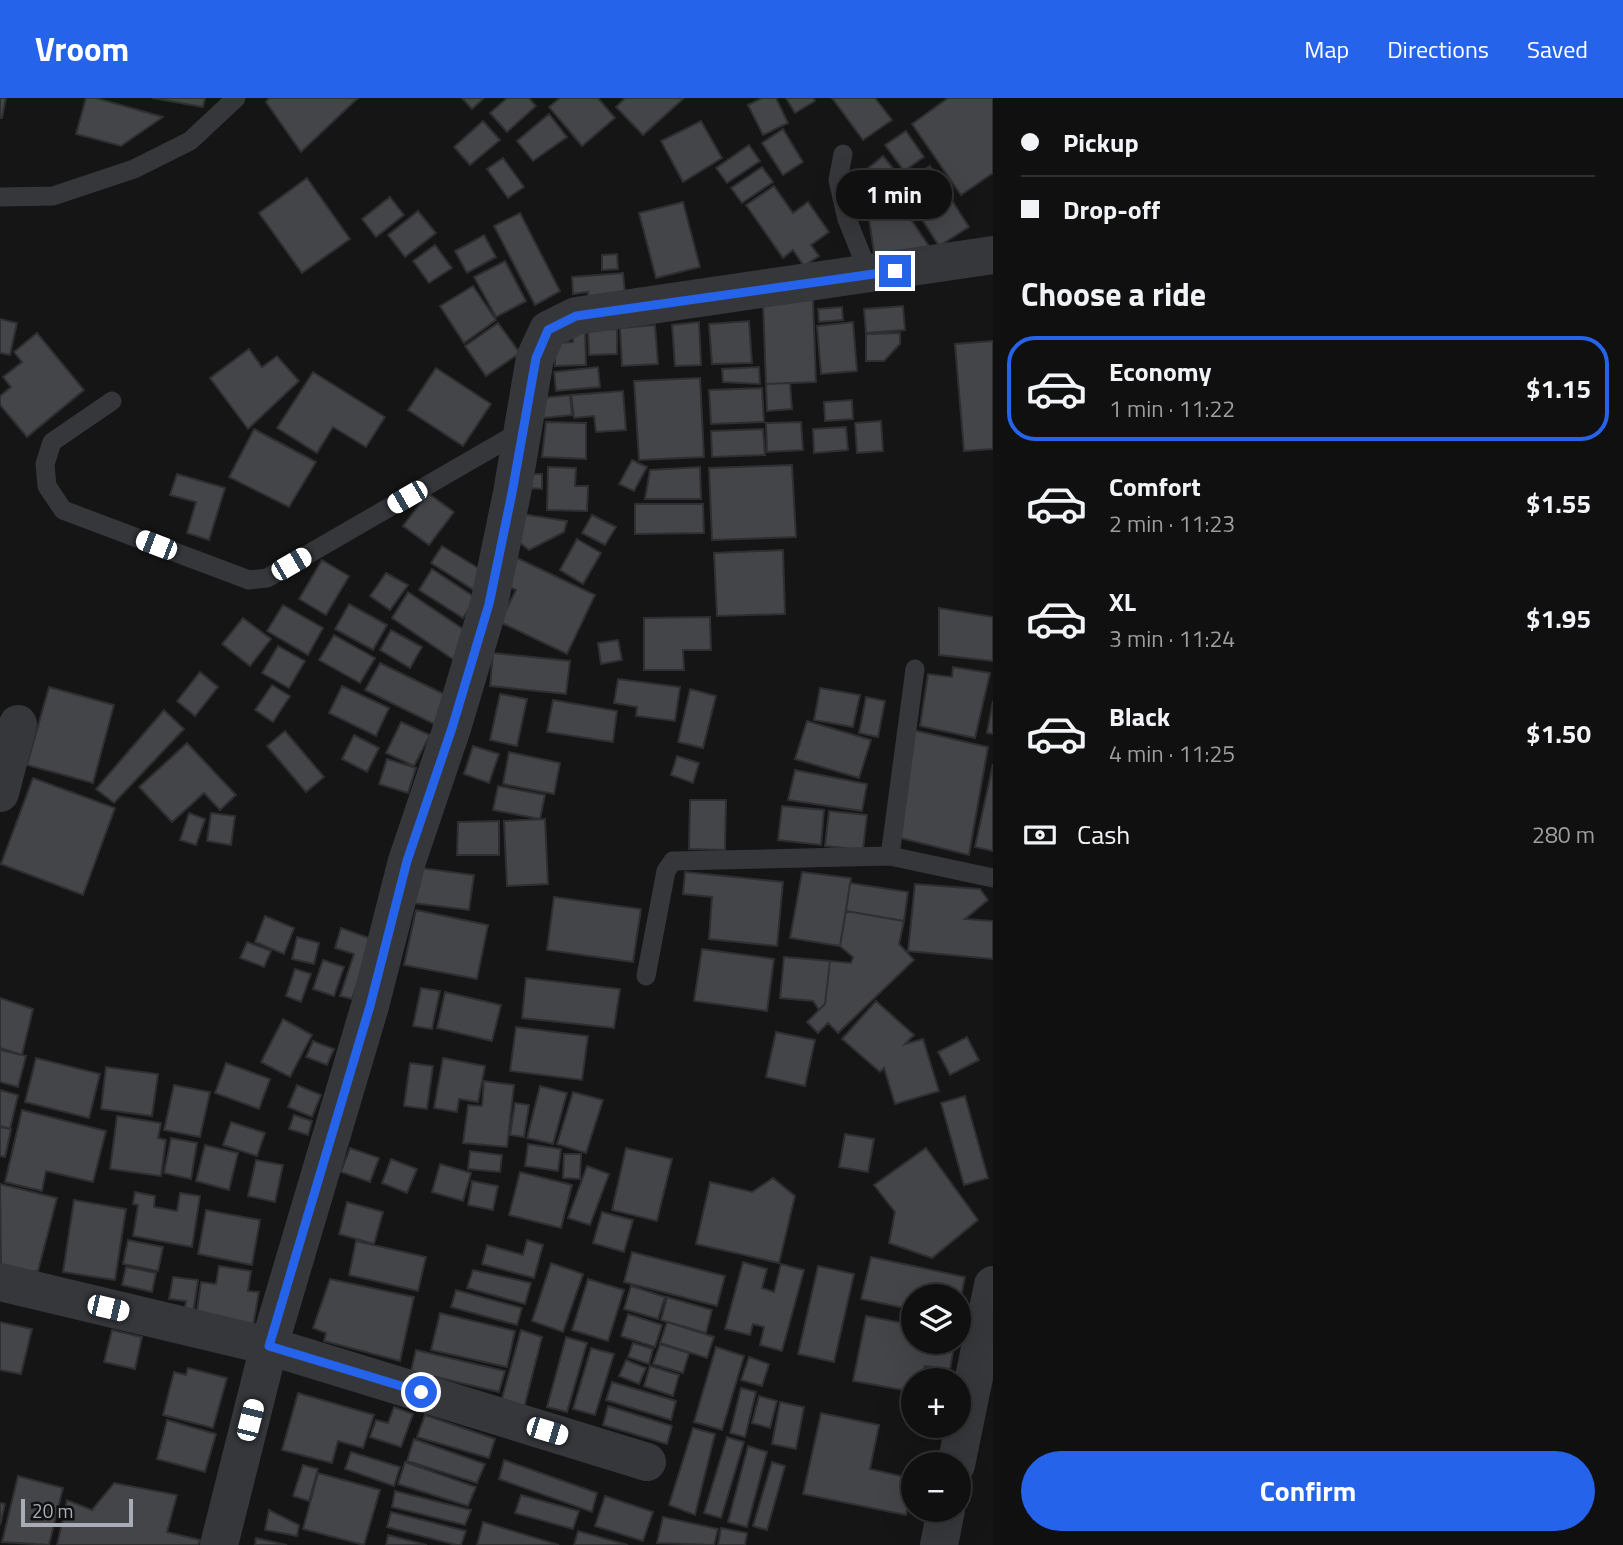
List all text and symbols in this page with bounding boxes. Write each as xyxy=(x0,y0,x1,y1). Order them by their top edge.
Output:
text: Vroom xyxy=(35,24,129,74)
text: Map xyxy=(1304,31,1349,67)
text: Directions xyxy=(1387,31,1489,67)
text: Saved xyxy=(1527,31,1588,67)
text: Pickup xyxy=(1063,123,1139,162)
callout: 1 min xyxy=(837,170,953,218)
text: 1 min xyxy=(866,177,922,212)
text: Drop-off xyxy=(1063,190,1160,229)
route end xyxy=(879,255,911,287)
text: Choose a ride xyxy=(1021,270,1206,318)
text: Economy xyxy=(1109,352,1211,391)
icon: car xyxy=(1025,357,1088,420)
text: $1.15 xyxy=(1526,369,1591,408)
text: 1 min · 11:22 xyxy=(1109,391,1235,426)
text: Comfort xyxy=(1109,467,1201,506)
icon: car xyxy=(1025,472,1088,535)
car xyxy=(384,477,431,517)
text: $1.55 xyxy=(1526,484,1591,523)
text: 2 min · 11:23 xyxy=(1109,506,1235,541)
car xyxy=(133,528,180,562)
car xyxy=(268,544,315,584)
text: XL xyxy=(1109,582,1136,621)
icon: car xyxy=(1025,587,1088,650)
text: $1.95 xyxy=(1526,599,1591,638)
text: 3 min · 11:24 xyxy=(1109,621,1235,656)
text: Black xyxy=(1109,697,1170,736)
icon: car xyxy=(1025,702,1088,765)
text: $1.50 xyxy=(1526,714,1591,753)
text: 4 min · 11:25 xyxy=(1109,736,1235,771)
text: Cash xyxy=(1077,815,1130,854)
icon: cash xyxy=(1021,816,1059,854)
text: 280 m xyxy=(1532,817,1595,852)
map controls xyxy=(901,1284,971,1522)
button: layers xyxy=(901,1284,971,1354)
car xyxy=(86,1293,131,1323)
button: + xyxy=(901,1368,971,1438)
route start xyxy=(405,1376,437,1408)
car xyxy=(235,1397,266,1443)
car xyxy=(524,1415,571,1447)
button: Confirm xyxy=(1021,1451,1595,1531)
button: − xyxy=(901,1452,971,1522)
scale bar xyxy=(21,1496,133,1528)
text: 20 m xyxy=(32,1496,73,1525)

